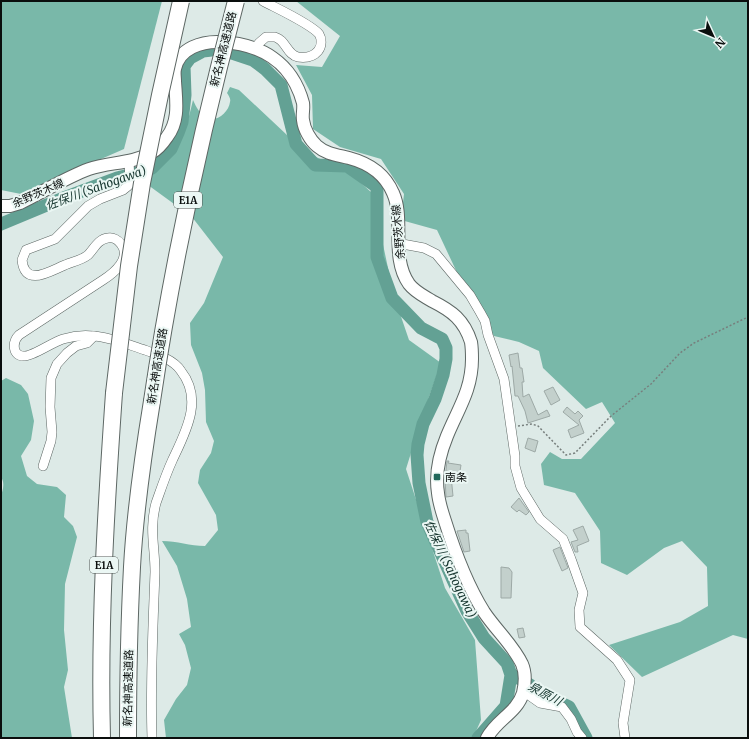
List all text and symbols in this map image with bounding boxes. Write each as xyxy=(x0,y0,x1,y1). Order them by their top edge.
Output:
street label: 新名神高速道路 xyxy=(207,10,239,88)
north arrow xyxy=(693,16,733,56)
text: N xyxy=(712,35,728,51)
water label: 佐保川 (Sahogawa) xyxy=(43,162,148,213)
street label: 余野茨木線 xyxy=(10,175,66,211)
road number: E1A xyxy=(174,192,202,208)
street label: 余野茨木線 xyxy=(389,204,407,260)
street label: 新名神高速道路 xyxy=(144,327,170,405)
place label: 南条 xyxy=(445,470,467,484)
marker: 南条 xyxy=(432,472,442,482)
water label: 佐保川 (Sahogawa) xyxy=(421,517,480,620)
road number: E1A xyxy=(90,557,118,573)
street label: 新名神高速道路 xyxy=(120,649,136,727)
water label: 泉原川 xyxy=(526,678,566,710)

